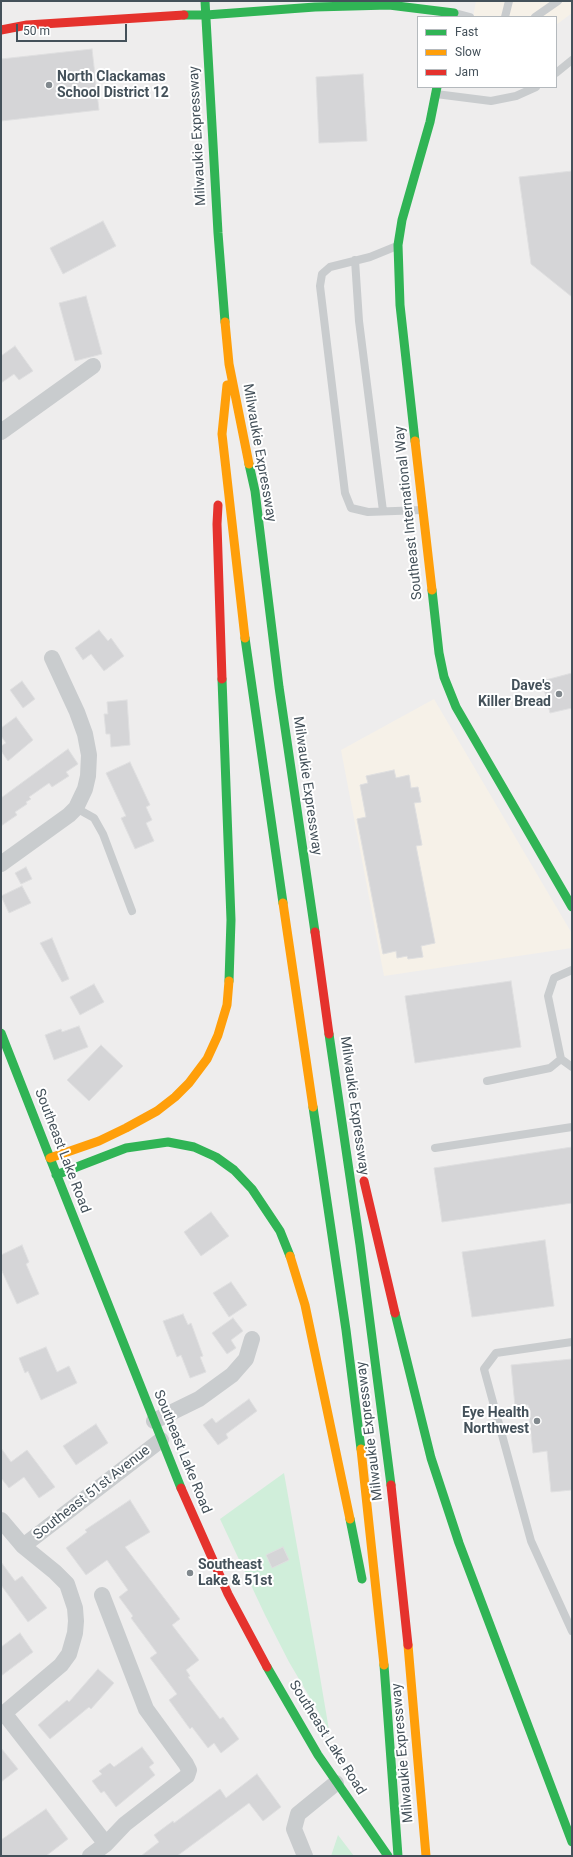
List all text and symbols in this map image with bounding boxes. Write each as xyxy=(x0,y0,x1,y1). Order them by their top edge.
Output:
scale bar xyxy=(18,16,129,42)
legend xyxy=(417,16,557,88)
text: 50 m xyxy=(23,24,50,38)
text: Fast xyxy=(455,25,478,39)
text: Slow xyxy=(455,45,481,59)
text: Jam xyxy=(455,65,479,79)
street label: Milwaukie Expressway xyxy=(186,66,210,206)
place label: North Clackamas School District 12 xyxy=(57,69,169,102)
marker: North Clackamas School District 12 xyxy=(44,80,54,90)
street label: Milwaukie Expressway xyxy=(239,383,279,523)
street label: Southeast International Way xyxy=(392,425,426,601)
place label: Dave's Killer Bread xyxy=(478,678,551,710)
marker: Dave's Killer Bread xyxy=(554,689,564,699)
street label: Milwaukie Expressway xyxy=(289,715,325,857)
street label: Milwaukie Expressway xyxy=(336,1035,372,1177)
street label: Southeast Lake Road xyxy=(31,1086,93,1216)
street label: Milwaukie Expressway xyxy=(353,1360,387,1502)
street label: Southeast Lake Road xyxy=(150,1388,214,1516)
place label: Eye Health Northwest xyxy=(462,1405,529,1438)
marker: Eye Health Northwest xyxy=(532,1416,542,1426)
street label: Southeast 51st Avenue xyxy=(30,1442,154,1544)
place label: Southeast Lake & 51st xyxy=(198,1557,272,1590)
marker: Southeast Lake & 51st xyxy=(185,1568,195,1578)
street label: Southeast Lake Road xyxy=(285,1678,369,1798)
street label: Milwaukie Expressway xyxy=(389,1682,417,1824)

